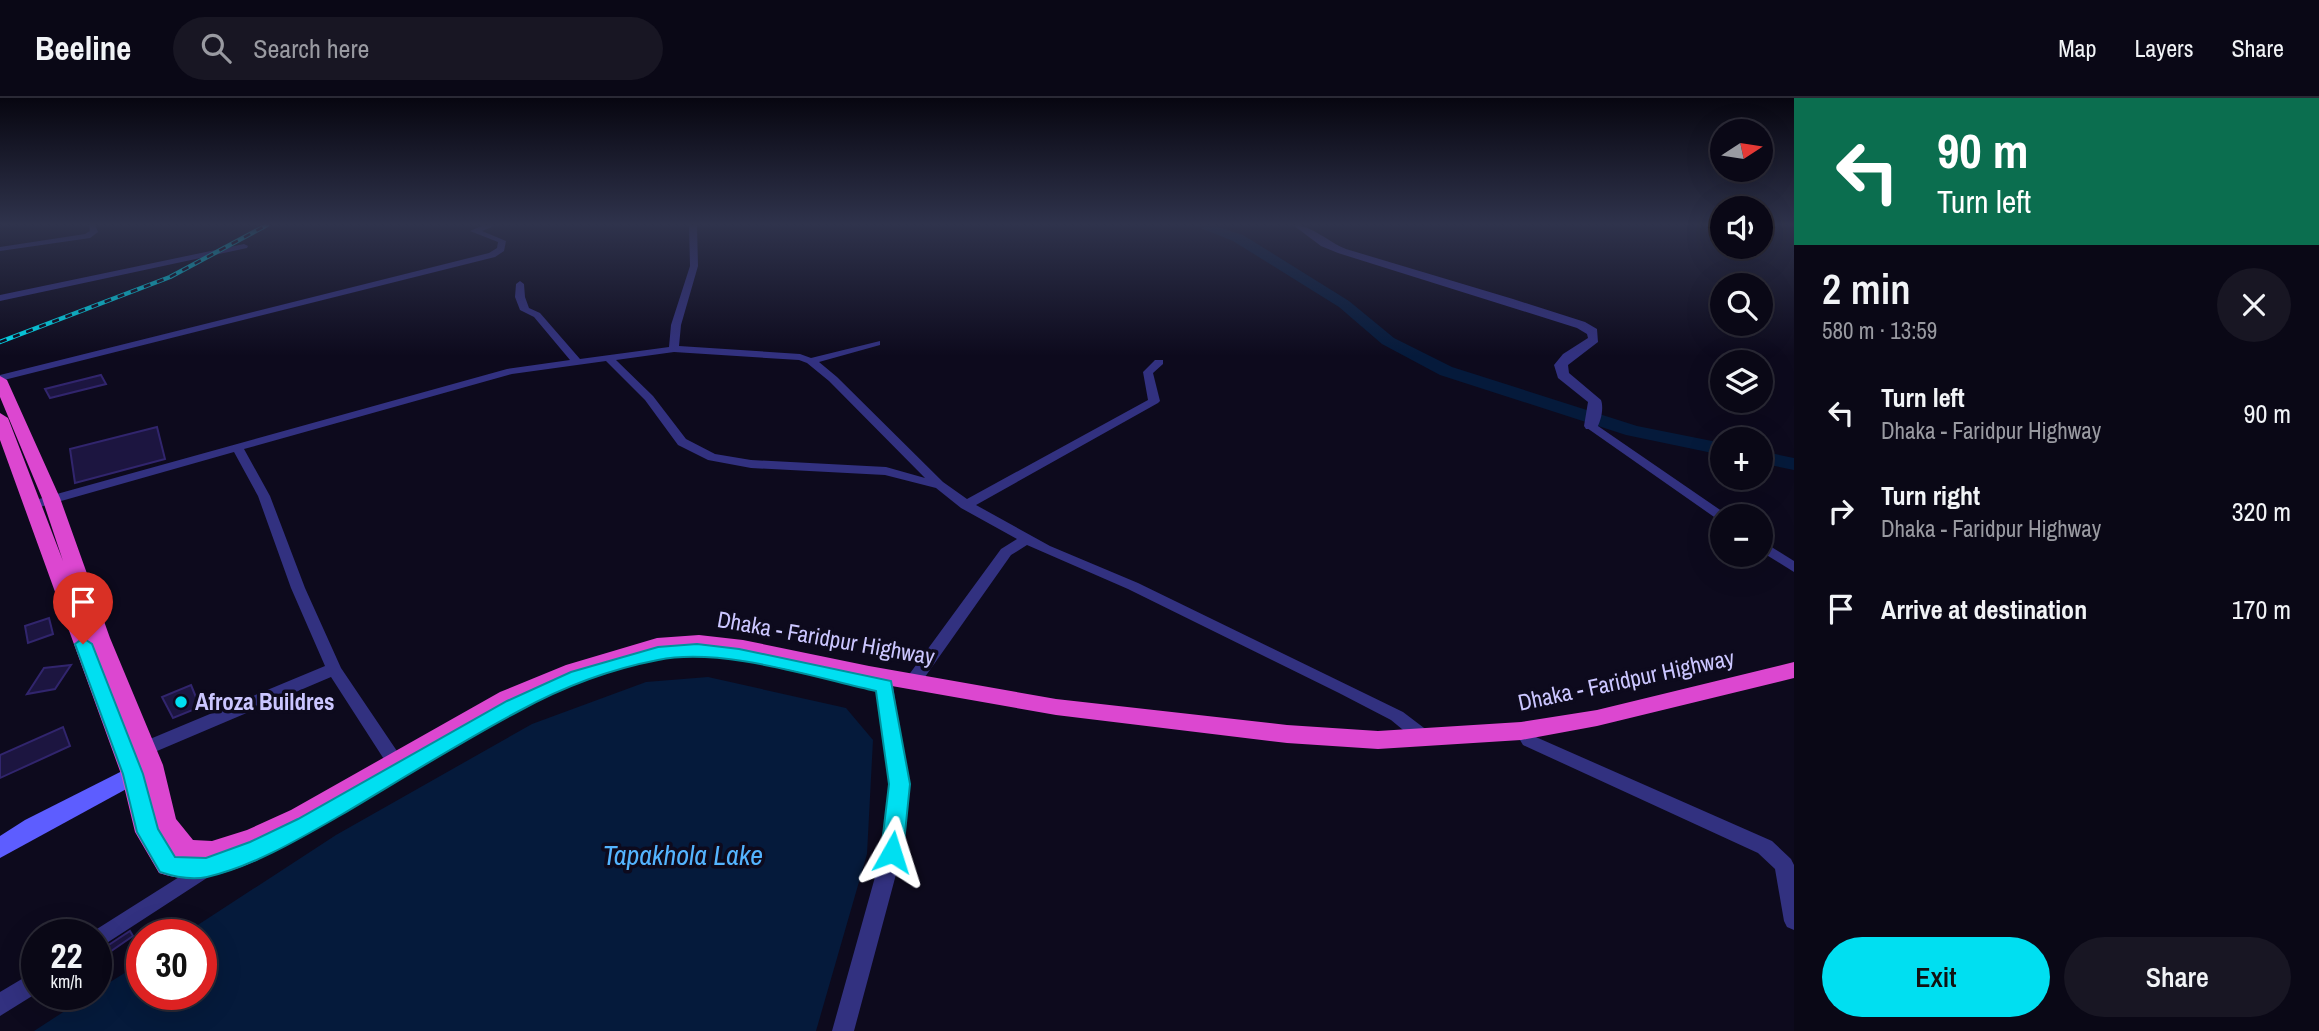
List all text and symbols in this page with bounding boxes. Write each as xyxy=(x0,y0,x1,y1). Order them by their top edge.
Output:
search box xyxy=(173,17,663,80)
text: Beeline xyxy=(35,26,131,70)
icon: search xyxy=(197,29,235,67)
text: Search here xyxy=(253,31,369,66)
text: Map xyxy=(2058,32,2096,64)
text: Layers xyxy=(2134,32,2193,64)
text: Share xyxy=(2231,32,2284,64)
text: 90 m xyxy=(1937,117,2029,183)
north arrow xyxy=(1710,119,1773,182)
map controls xyxy=(1710,119,1773,567)
icon: left xyxy=(1822,126,1913,217)
text: Turn left xyxy=(1937,180,2031,223)
button: sound xyxy=(1710,196,1773,259)
text: 2 min xyxy=(1822,261,1911,317)
button: close xyxy=(2217,268,2291,342)
button: search xyxy=(1710,273,1773,336)
text: 580 m · 13:59 xyxy=(1822,315,1937,346)
button: layers xyxy=(1710,350,1773,413)
text: Turn left xyxy=(1881,380,1965,415)
icon: left xyxy=(1822,394,1860,432)
text: 90 m xyxy=(2244,396,2291,431)
text: Dhaka - Faridpur Highway xyxy=(1881,415,2101,446)
button: + xyxy=(1710,427,1773,490)
text: Turn right xyxy=(1881,478,1980,513)
icon: right xyxy=(1822,492,1860,530)
text: 320 m xyxy=(2232,494,2291,529)
button: − xyxy=(1710,504,1773,567)
text: Dhaka - Faridpur Highway xyxy=(1881,513,2101,544)
pin xyxy=(53,572,113,644)
icon: arrive xyxy=(64,583,102,621)
icon: arrive xyxy=(1822,590,1860,628)
text: Arrive at destination xyxy=(1881,592,2087,627)
text: 170 m xyxy=(2232,592,2291,627)
street label: Dhaka - Faridpur Highway xyxy=(715,603,938,672)
street label: Dhaka - Faridpur Highway xyxy=(1515,641,1737,718)
place label: Afroza Buildres xyxy=(195,686,334,717)
marker: Afroza Buildres xyxy=(173,694,189,710)
position arrow xyxy=(855,815,929,889)
water label: Tapakhola Lake xyxy=(603,836,763,874)
speed limit sign: 30 xyxy=(126,919,217,1010)
text: 22 xyxy=(51,932,82,979)
button: Exit xyxy=(1822,937,2050,1017)
button: Share xyxy=(2064,937,2291,1017)
text: km/h xyxy=(51,969,83,994)

